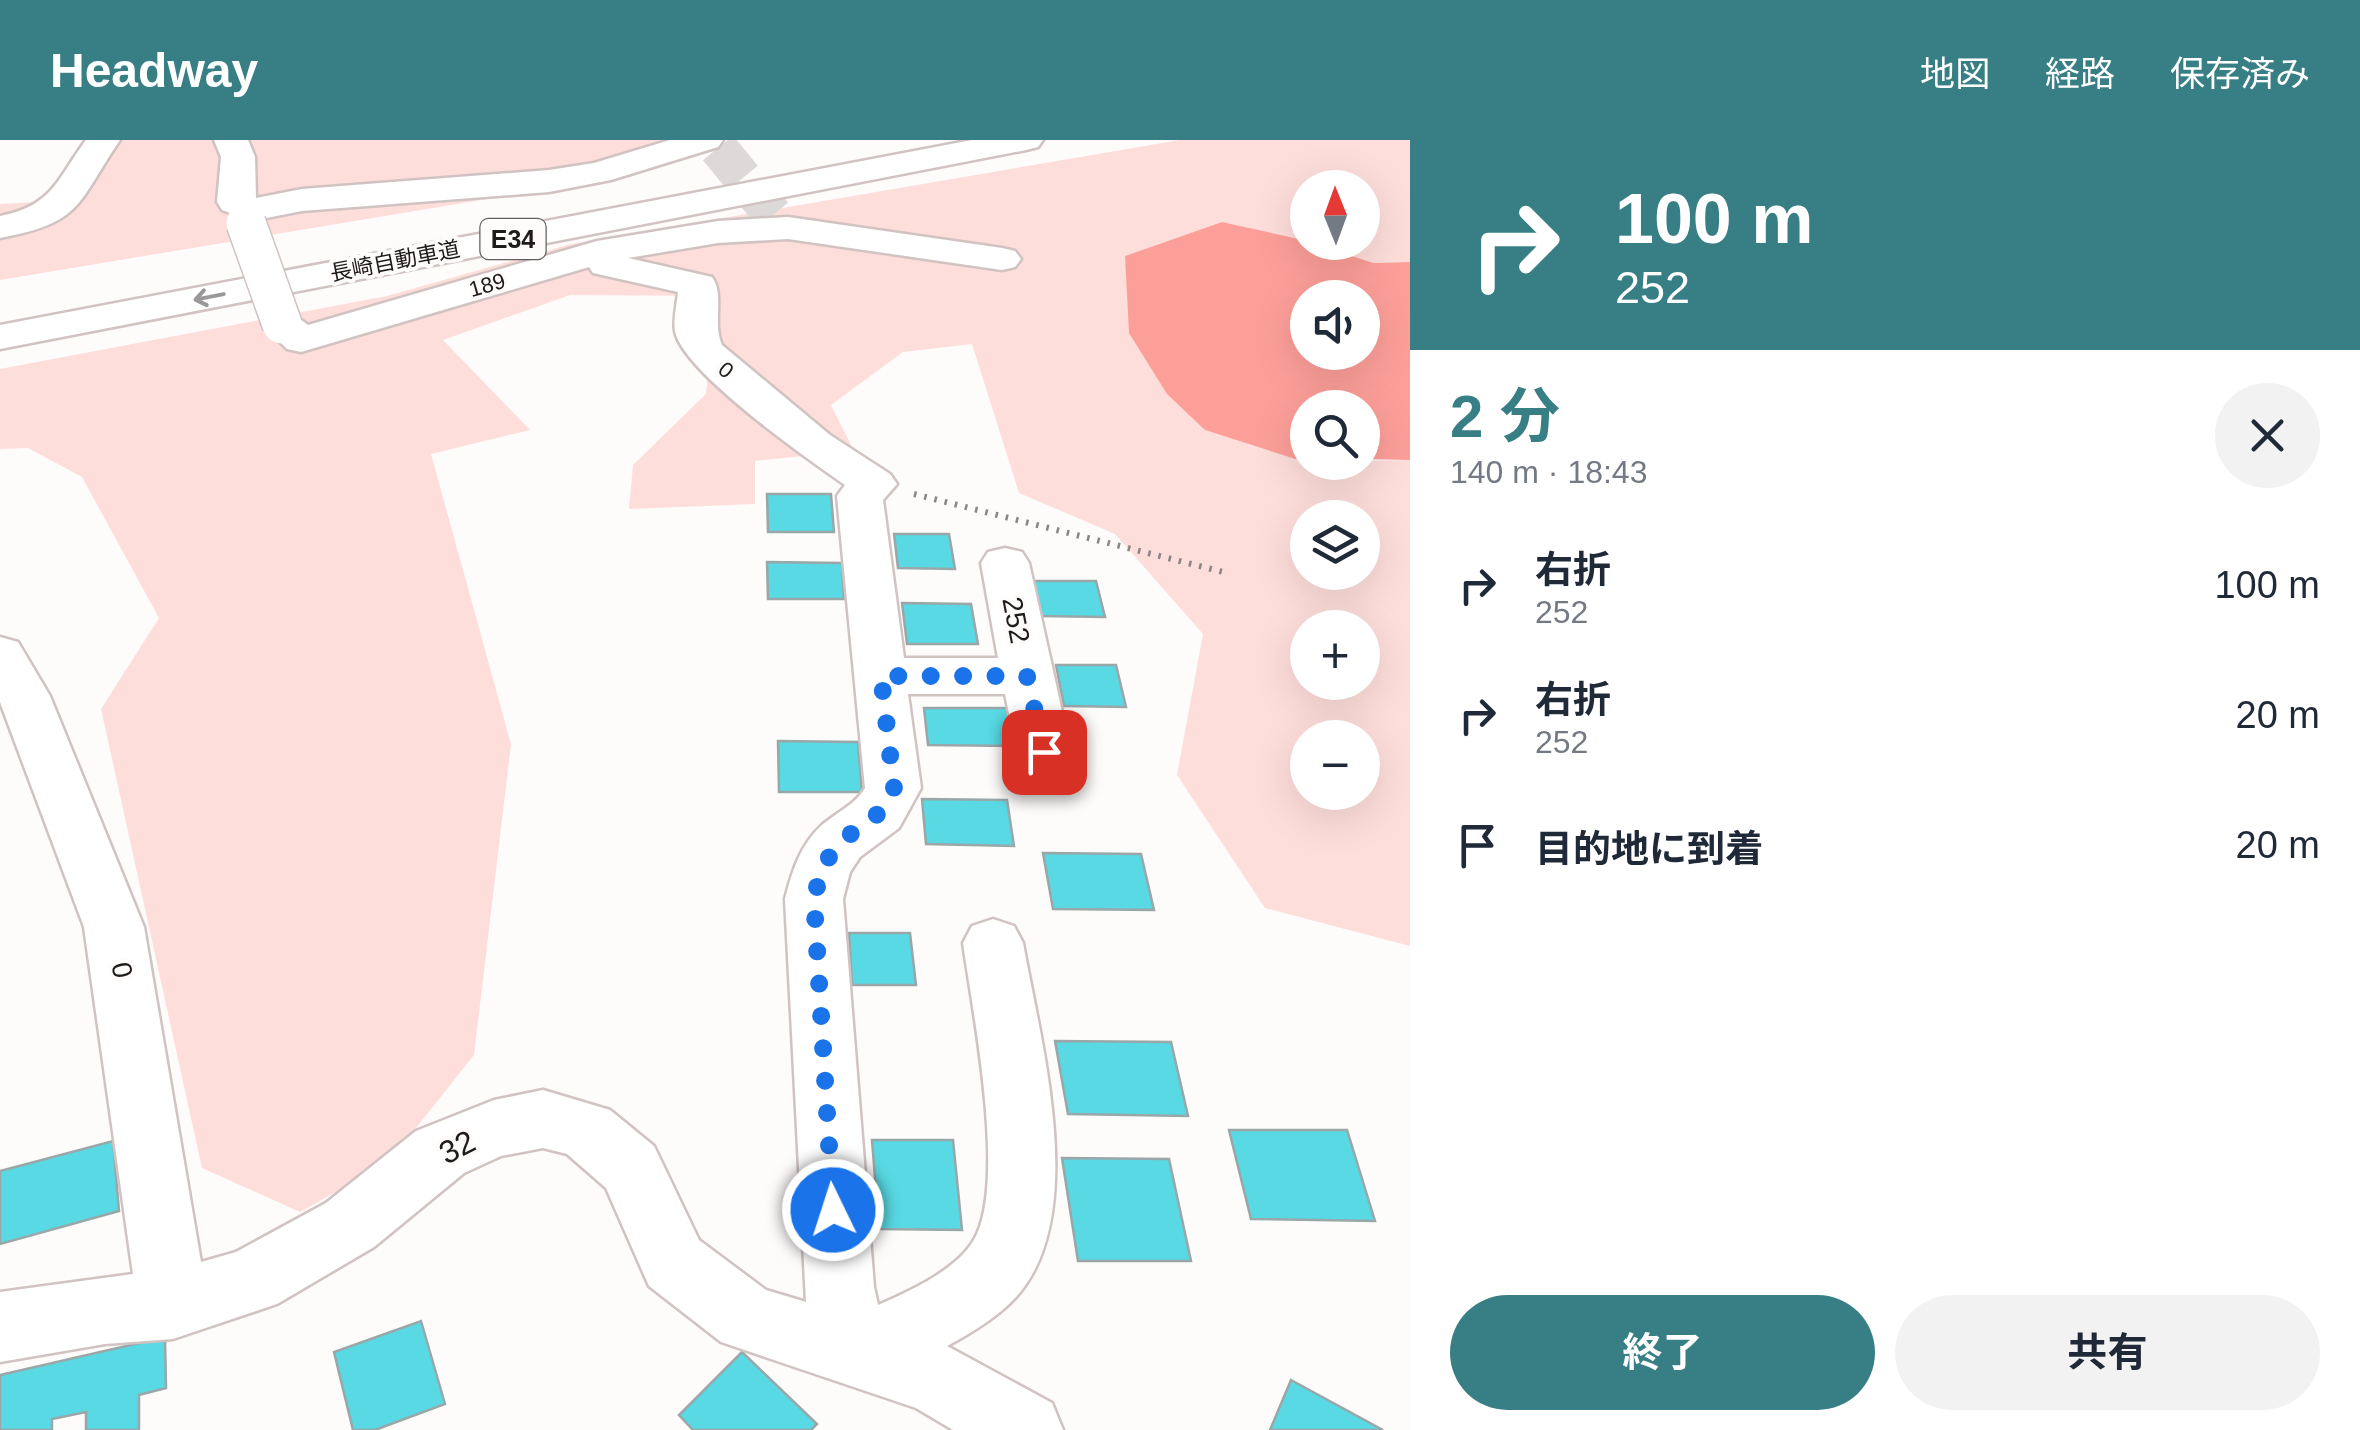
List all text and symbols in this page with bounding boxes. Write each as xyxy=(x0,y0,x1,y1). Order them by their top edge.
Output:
text: Headway xyxy=(50,44,258,97)
text: 地図 xyxy=(1920,54,1990,93)
text: 経路 xyxy=(2045,54,2115,93)
text: 保存済み xyxy=(2170,54,2310,93)
north arrow xyxy=(1290,170,1380,260)
map controls xyxy=(1290,170,1380,810)
icon: right xyxy=(1450,180,1580,310)
text: 100 m xyxy=(1615,180,1813,258)
road number: E34 xyxy=(480,219,546,259)
street label: 長崎自動車道 xyxy=(328,236,462,286)
text: 252 xyxy=(1615,262,1690,313)
street label: 189 xyxy=(466,268,508,302)
button: sound xyxy=(1290,280,1380,370)
one-way arrow xyxy=(194,289,226,308)
street label: 0 xyxy=(713,356,739,384)
text: 2 分 xyxy=(1450,383,1560,450)
button: close xyxy=(2215,383,2320,488)
button: search xyxy=(1290,390,1380,480)
text: 140 m · 18:43 xyxy=(1450,454,1647,490)
button: layers xyxy=(1290,500,1380,590)
text: 右折 xyxy=(1535,549,1611,591)
icon: right xyxy=(1450,558,1505,613)
text: 100 m xyxy=(2214,564,2320,606)
street label: 252 xyxy=(996,594,1036,646)
text: 252 xyxy=(1535,594,1588,630)
button: + xyxy=(1290,610,1380,700)
text: 右折 xyxy=(1535,679,1611,721)
icon: right xyxy=(1450,688,1505,743)
text: 20 m xyxy=(2236,694,2320,736)
pin xyxy=(1002,710,1087,795)
button: − xyxy=(1290,720,1380,810)
text: 252 xyxy=(1535,724,1588,760)
icon: arrive xyxy=(1017,725,1072,780)
icon: arrive xyxy=(1450,818,1505,873)
text: 20 m xyxy=(2236,824,2320,866)
text: 目的地に到着 xyxy=(1535,828,1763,870)
street label: 0 xyxy=(105,959,139,981)
street label: 32 xyxy=(433,1123,481,1171)
position arrow xyxy=(781,1158,885,1262)
button: 終了 xyxy=(1450,1295,1875,1410)
button: 共有 xyxy=(1895,1295,2320,1410)

